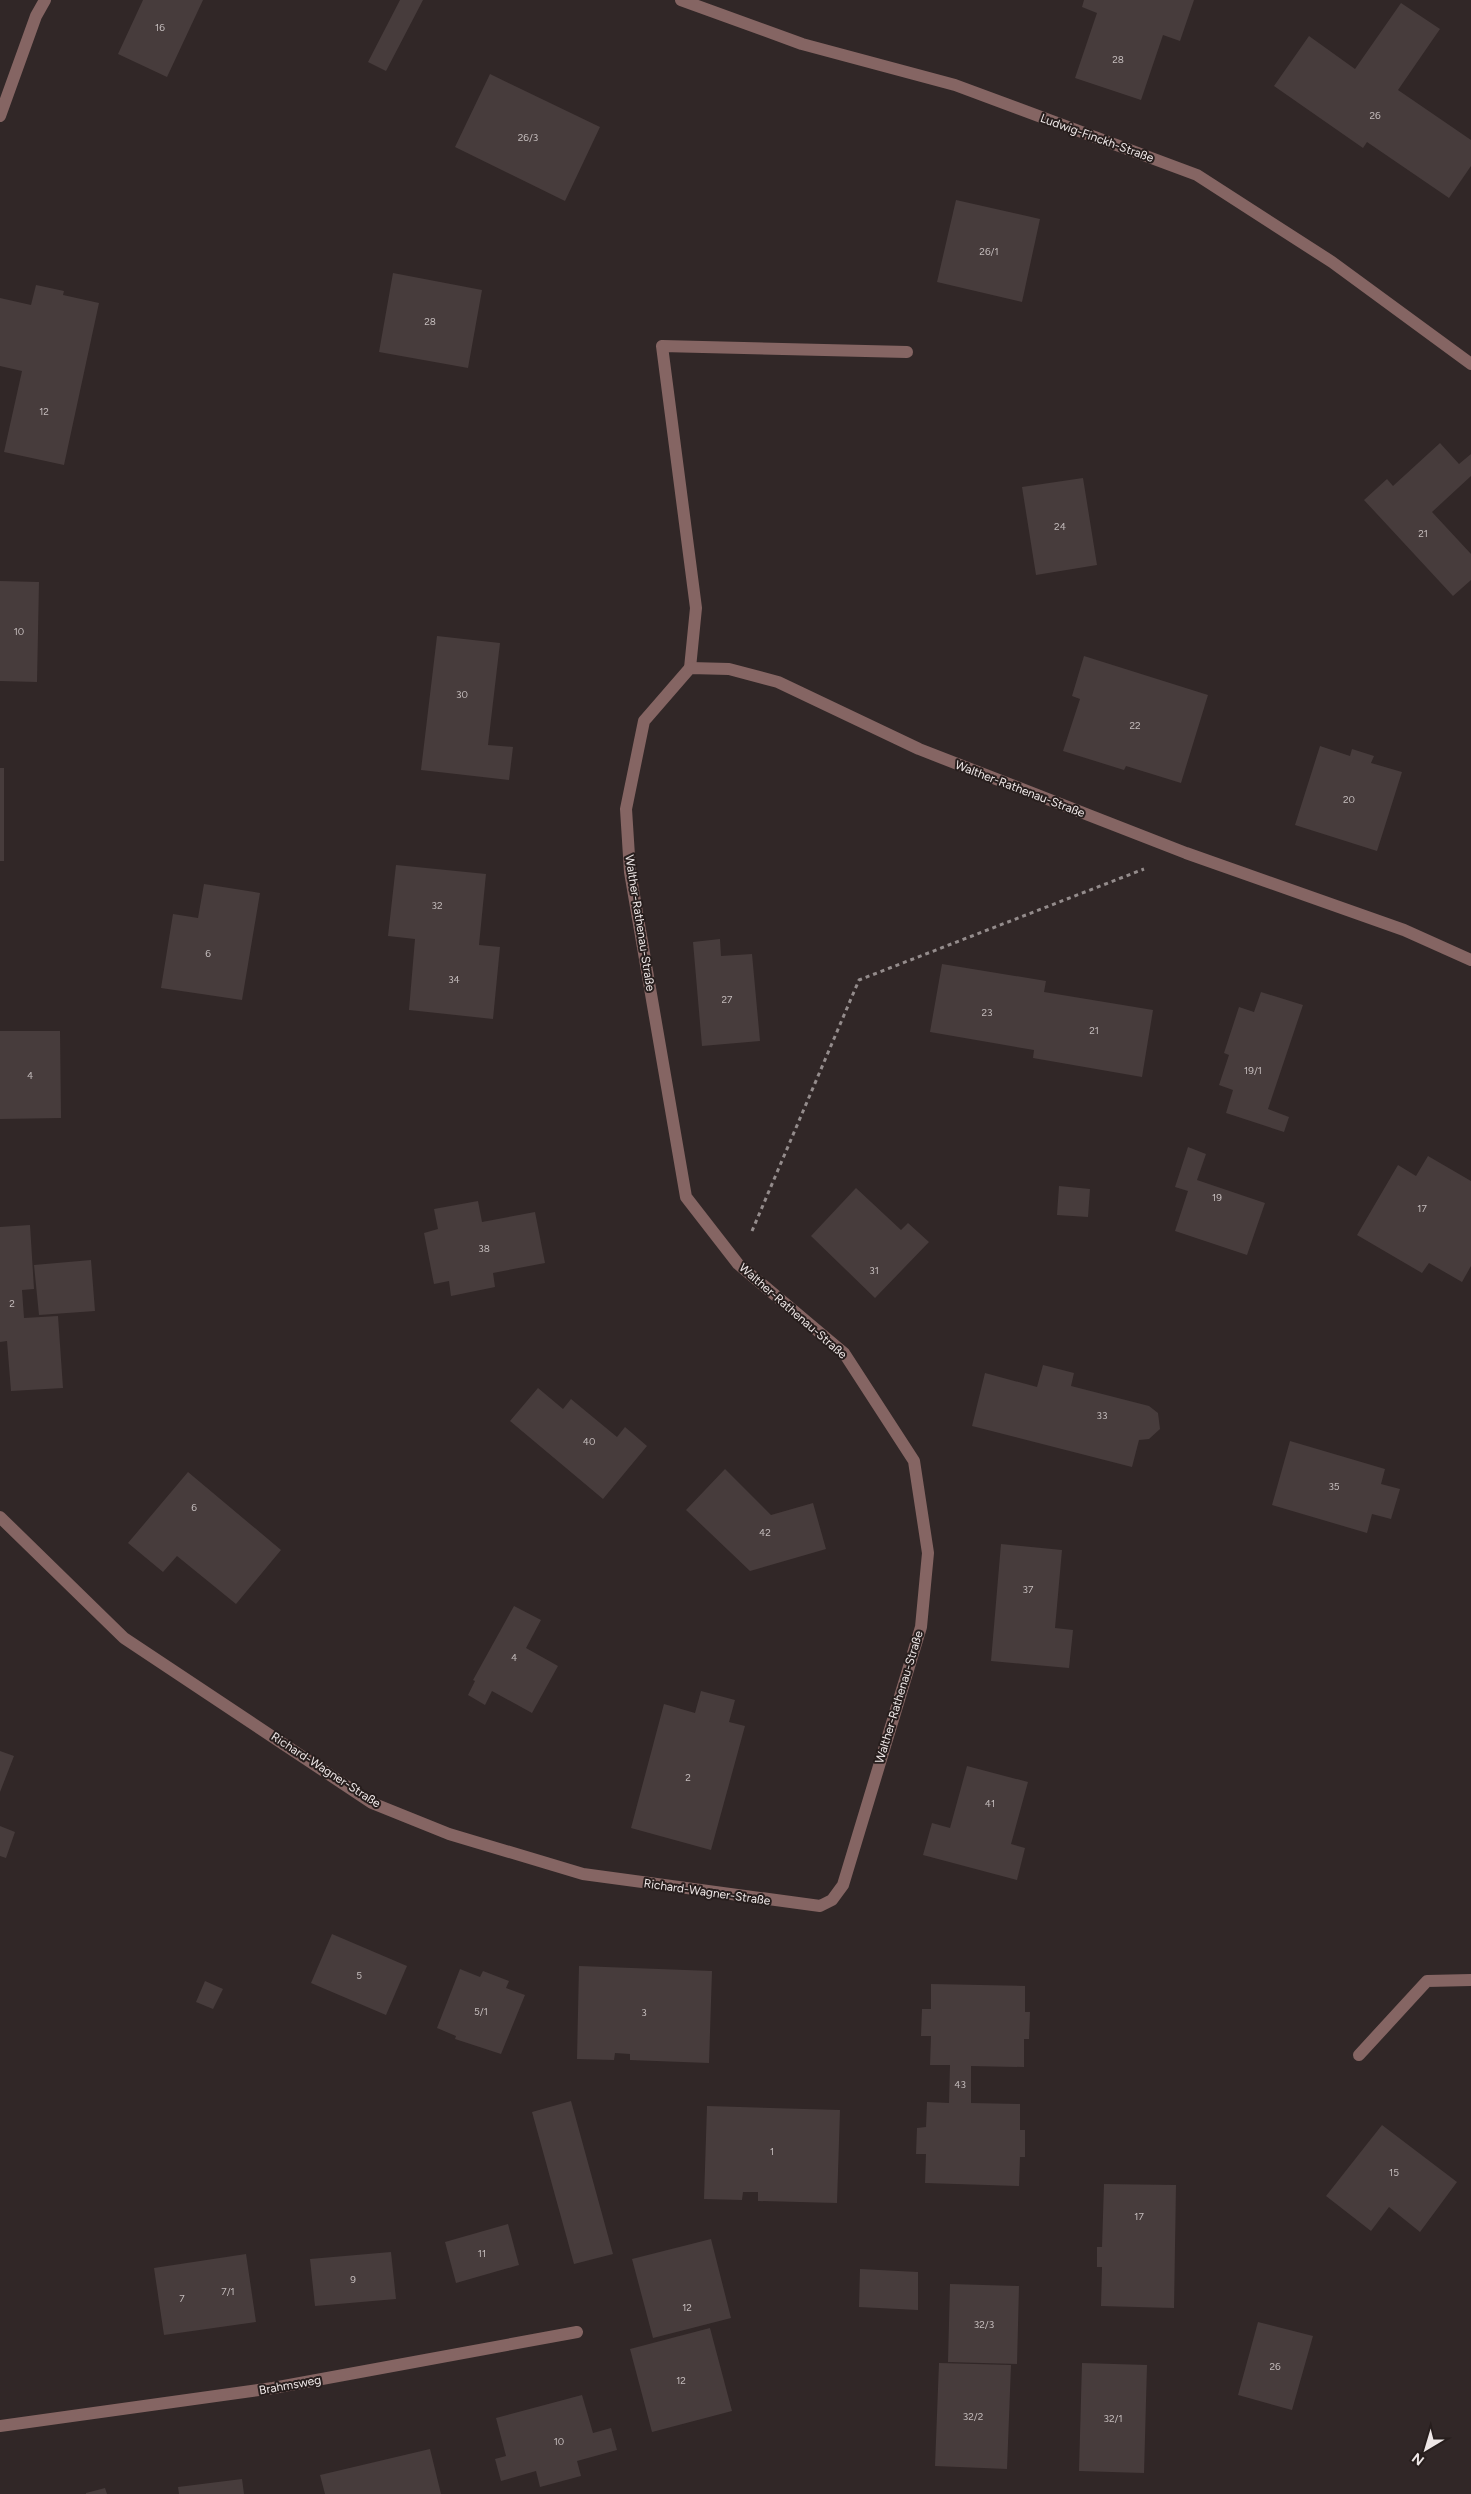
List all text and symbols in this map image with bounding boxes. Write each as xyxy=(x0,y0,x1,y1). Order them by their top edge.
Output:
house number: 16 xyxy=(155,21,165,34)
house number: 28 xyxy=(1112,53,1124,66)
house number: 26 xyxy=(1369,109,1381,122)
street label: Ludwig-Finckh-Straße xyxy=(1038,111,1156,165)
house number: 26/3 xyxy=(518,131,538,144)
house number: 26/1 xyxy=(979,245,999,258)
house number: 28 xyxy=(424,315,436,328)
house number: 12 xyxy=(39,405,49,418)
house number: 24 xyxy=(1054,520,1066,533)
house number: 21 xyxy=(1418,527,1428,540)
house number: 10 xyxy=(14,625,24,638)
house number: 30 xyxy=(456,688,468,701)
house number: 22 xyxy=(1129,719,1141,732)
street label: Walther-Rathenau-Straße xyxy=(953,758,1087,820)
house number: 20 xyxy=(1343,793,1355,806)
street label: Walther-Rathenau-Straße xyxy=(622,854,658,993)
house number: 32 xyxy=(431,899,443,912)
house number: 6 xyxy=(205,947,211,960)
house number: 34 xyxy=(448,973,460,986)
house number: 27 xyxy=(722,993,733,1006)
house number: 23 xyxy=(981,1006,993,1019)
house number: 21 xyxy=(1089,1024,1099,1037)
house number: 19/1 xyxy=(1244,1064,1262,1077)
house number: 4 xyxy=(27,1069,33,1082)
house number: 19 xyxy=(1212,1191,1222,1204)
house number: 17 xyxy=(1417,1202,1427,1215)
house number: 38 xyxy=(478,1242,490,1255)
street label: Walther-Rathenau-Straße xyxy=(736,1260,850,1362)
house number: 31 xyxy=(869,1264,879,1277)
house number: 2 xyxy=(9,1297,15,1310)
house number: 33 xyxy=(1097,1409,1107,1422)
house number: 40 xyxy=(583,1435,595,1448)
house number: 35 xyxy=(1328,1480,1340,1493)
house number: 6 xyxy=(191,1501,197,1514)
house number: 42 xyxy=(759,1526,771,1539)
house number: 37 xyxy=(1023,1583,1034,1596)
street label: Walther-Rathenau-Straße xyxy=(872,1629,926,1765)
house number: 4 xyxy=(511,1651,517,1664)
street label: Richard-Wagner-Straße xyxy=(269,1729,384,1811)
house number: 2 xyxy=(685,1771,691,1784)
house number: 41 xyxy=(985,1797,995,1810)
street label: Richard-Wagner-Straße xyxy=(643,1876,772,1908)
house number: 5 xyxy=(356,1969,362,1982)
house number: 5/1 xyxy=(474,2005,488,2018)
house number: 3 xyxy=(641,2006,647,2019)
house number: 43 xyxy=(954,2078,966,2091)
house number: 1 xyxy=(770,2145,774,2158)
house number: 15 xyxy=(1389,2166,1399,2179)
house number: 17 xyxy=(1134,2210,1144,2223)
house number: 11 xyxy=(478,2247,486,2260)
house number: 9 xyxy=(350,2273,356,2286)
house number: 7/1 xyxy=(221,2285,235,2298)
house number: 7 xyxy=(179,2292,185,2305)
house number: 12 xyxy=(682,2301,692,2314)
house number: 32/3 xyxy=(974,2318,994,2331)
house number: 26 xyxy=(1269,2360,1281,2373)
street label: Brahmsweg xyxy=(258,2373,322,2397)
house number: 12 xyxy=(676,2374,686,2387)
house number: 32/2 xyxy=(963,2410,983,2423)
house number: 32/1 xyxy=(1103,2412,1123,2425)
north arrow xyxy=(1401,2424,1451,2474)
house number: 10 xyxy=(554,2435,564,2448)
text: N xyxy=(1409,2449,1428,2469)

